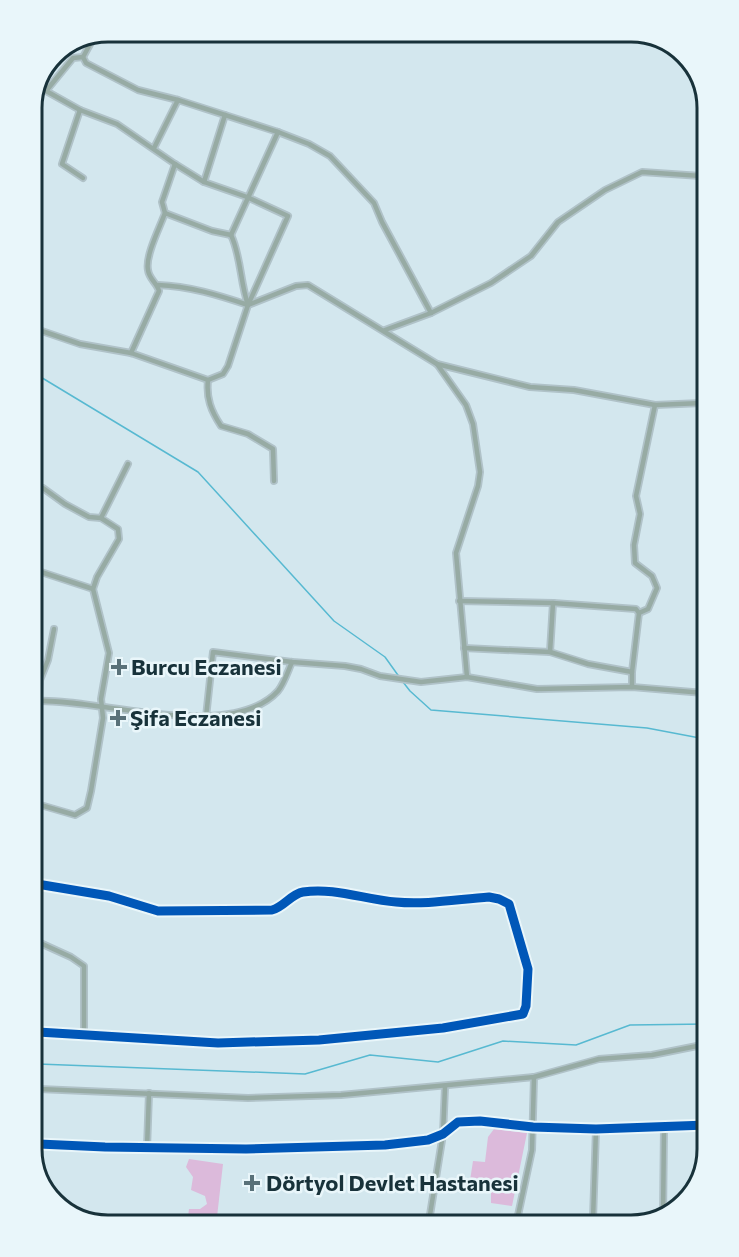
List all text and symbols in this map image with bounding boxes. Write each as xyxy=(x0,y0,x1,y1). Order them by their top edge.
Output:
place label: Burcu Eczanesi xyxy=(131,653,282,680)
marker: Burcu Eczanesi xyxy=(112,660,126,674)
place label: Şifa Eczanesi xyxy=(130,704,261,731)
marker: Şifa Eczanesi xyxy=(111,711,125,725)
place label: Dörtyol Devlet Hastanesi xyxy=(266,1169,519,1196)
marker: Dörtyol Devlet Hastanesi xyxy=(243,1174,261,1192)

